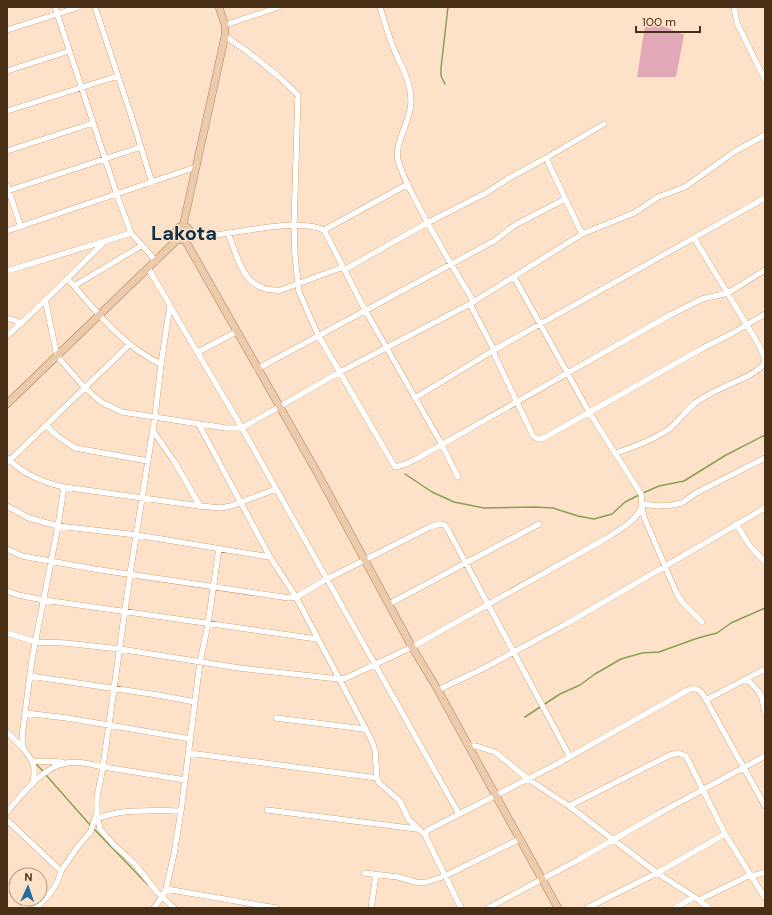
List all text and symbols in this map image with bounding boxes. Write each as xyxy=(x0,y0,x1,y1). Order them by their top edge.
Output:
scale bar xyxy=(636,8,700,34)
text: 100 m xyxy=(642,14,676,30)
district label: Lakota xyxy=(151,220,217,246)
north arrow xyxy=(8,867,48,907)
text: N xyxy=(24,870,33,884)

